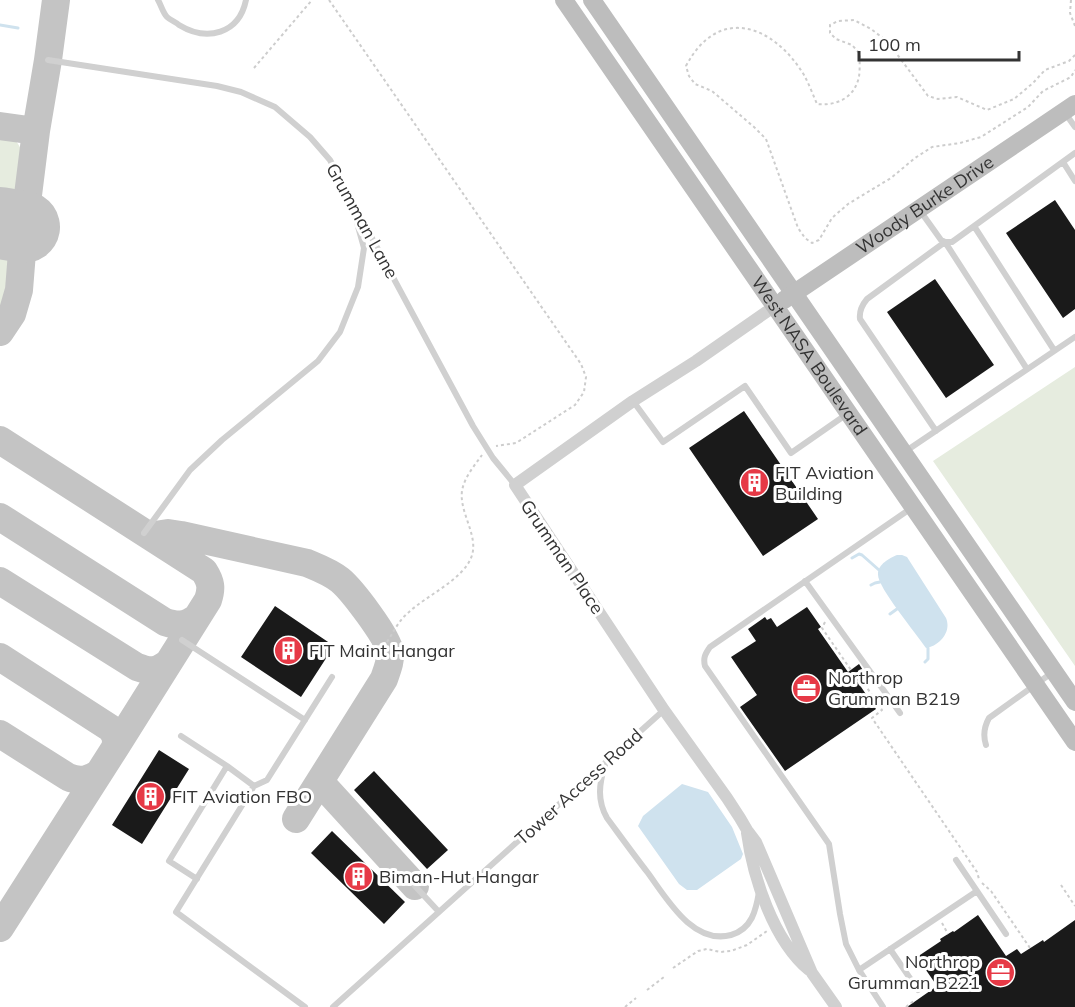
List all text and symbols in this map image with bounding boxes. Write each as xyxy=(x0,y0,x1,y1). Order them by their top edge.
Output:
scale bar xyxy=(859,24,1020,62)
text: 100 m xyxy=(868,33,921,56)
street label: Woody Burke Drive xyxy=(852,150,998,259)
street label: Grumman Lane xyxy=(321,159,404,283)
street label: West NASA Boulevard xyxy=(746,271,872,440)
place label: FIT Aviation Building xyxy=(775,461,874,505)
building icon: FIT Aviation Building xyxy=(738,467,770,499)
street label: Grumman Place xyxy=(516,495,609,618)
building icon: FIT Maint Hangar xyxy=(272,635,304,667)
place label: FIT Maint Hangar xyxy=(309,639,455,662)
place label: Northrop Grumman B219 xyxy=(828,666,960,710)
office icon: Northrop Grumman B219 xyxy=(791,672,823,704)
street label: Tower Access Road xyxy=(510,723,647,850)
building icon: FIT Aviation FBO xyxy=(135,781,167,813)
place label: FIT Aviation FBO xyxy=(172,785,312,808)
building icon: Biman-Hut Hangar xyxy=(342,861,374,893)
place label: Biman-Hut Hangar xyxy=(379,865,539,888)
place label: Northrop Grumman B221 xyxy=(848,950,980,994)
office icon: Northrop Grumman B221 xyxy=(985,956,1017,988)

